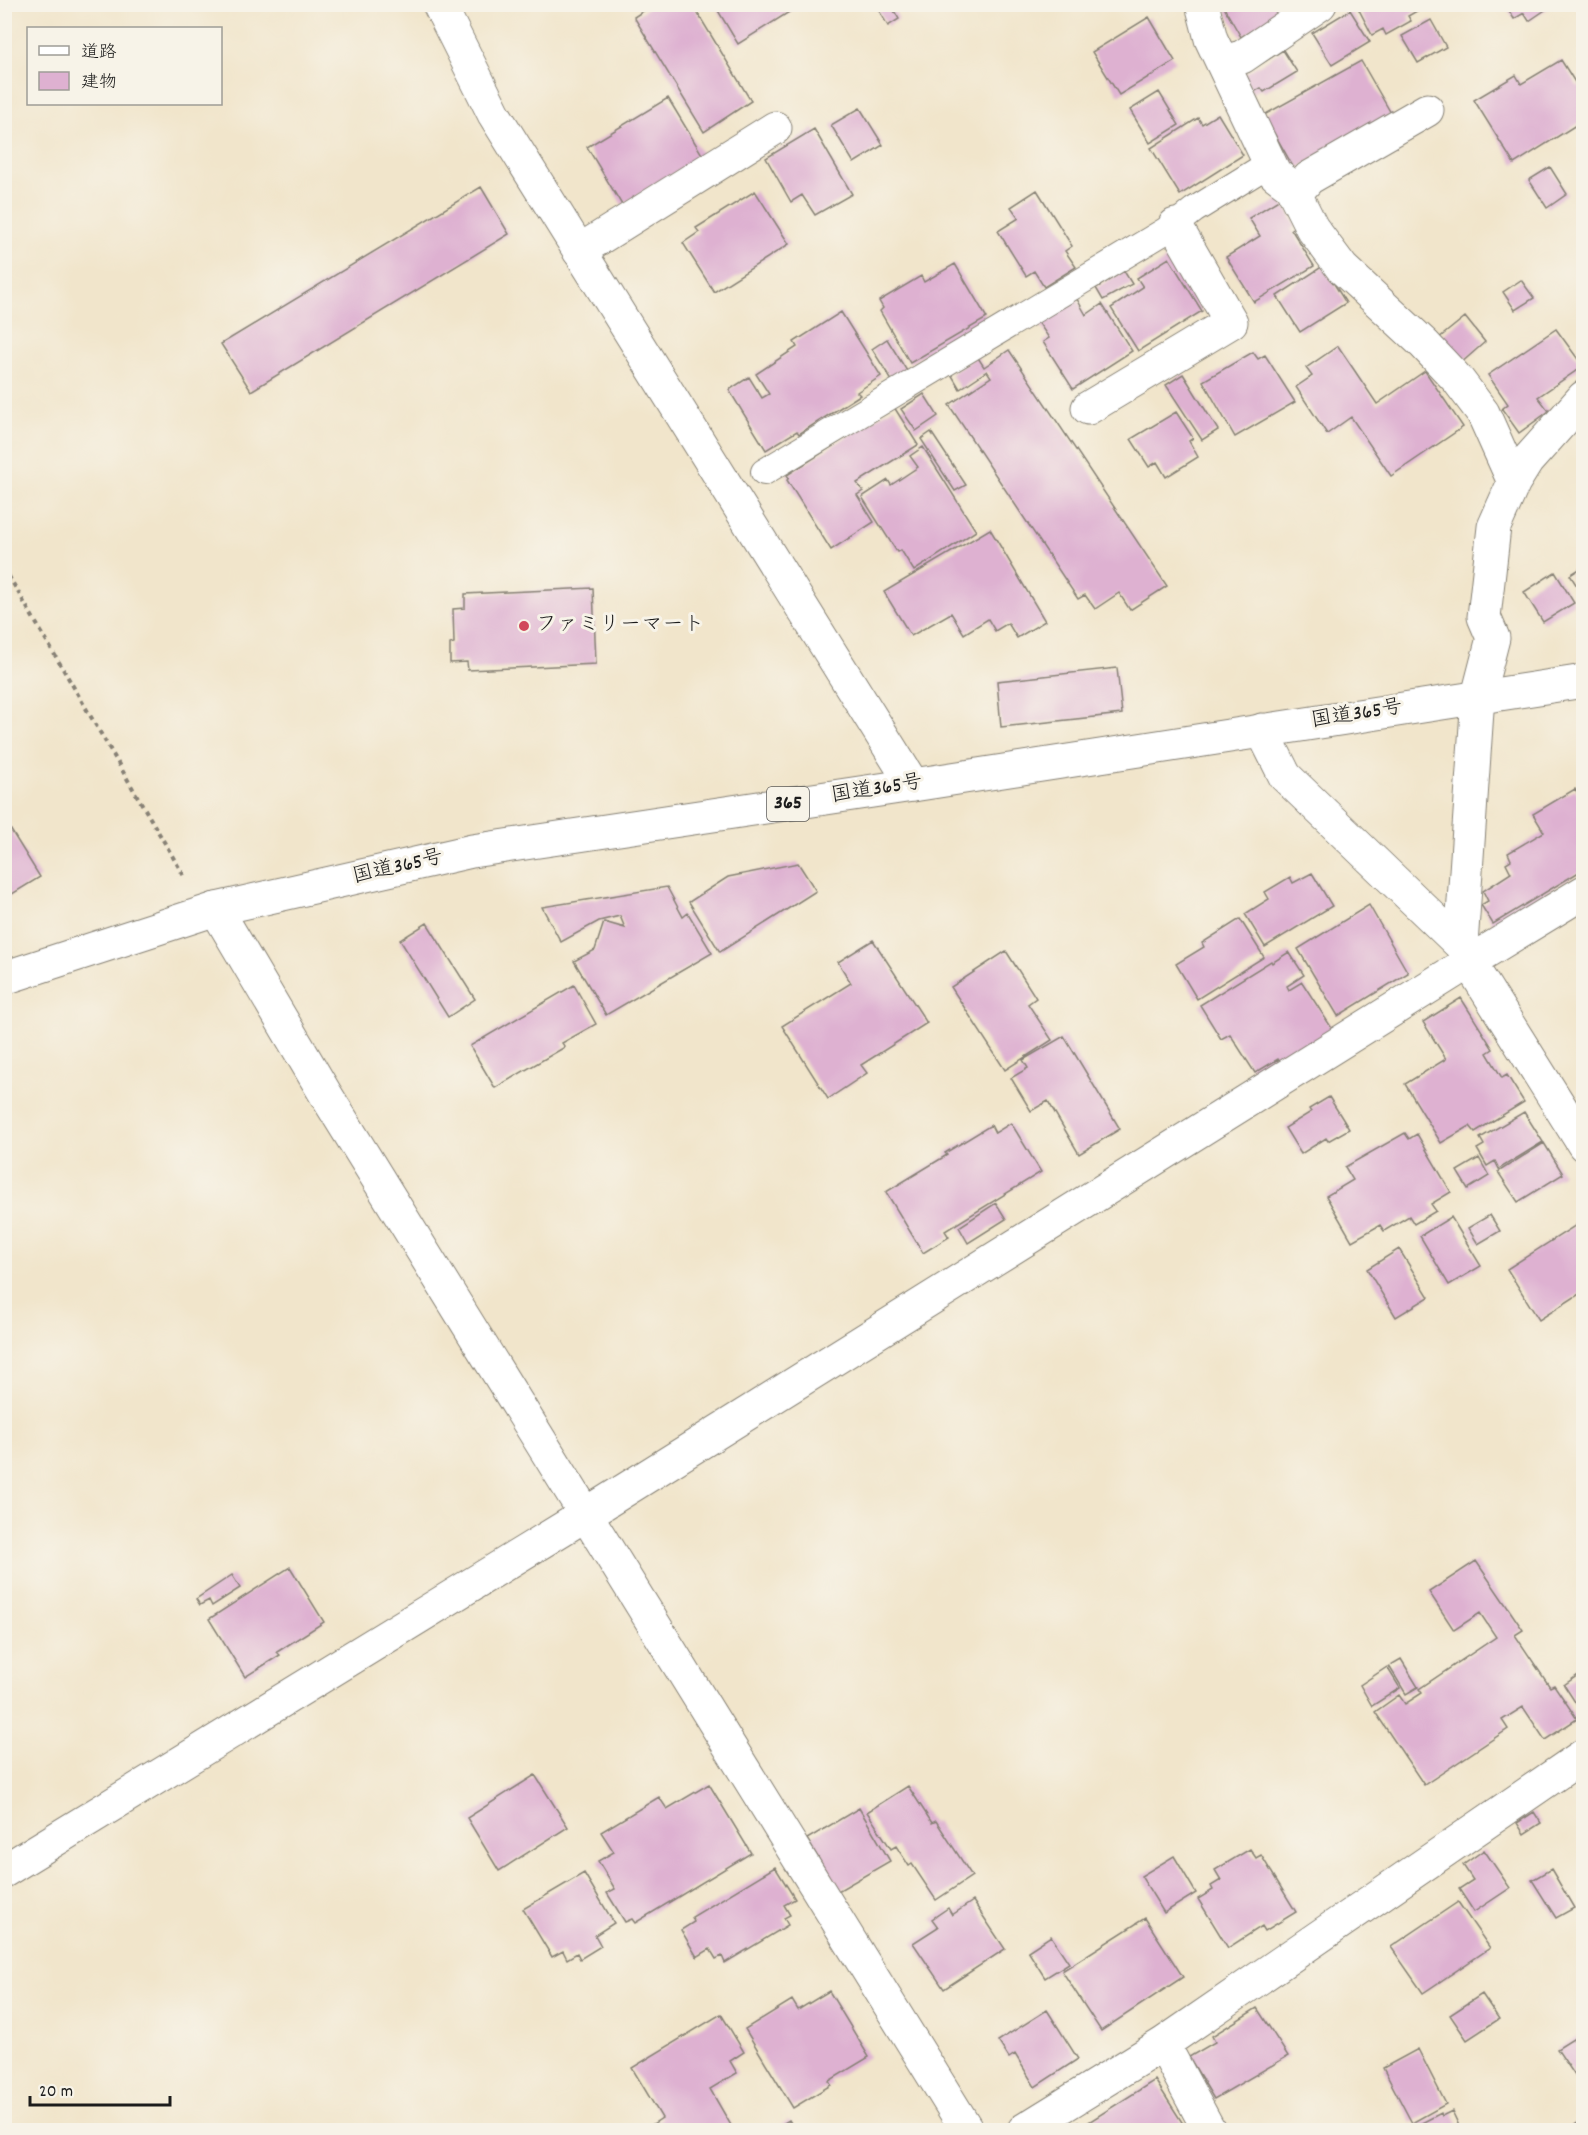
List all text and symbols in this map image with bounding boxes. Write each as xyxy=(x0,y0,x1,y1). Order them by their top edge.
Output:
legend xyxy=(27,27,222,105)
text: 道路 xyxy=(81,41,117,66)
text: 建物 xyxy=(81,71,117,96)
place label: ファミリーマート xyxy=(536,611,704,641)
marker: ファミリーマート xyxy=(517,619,531,633)
street label: 国道365号 xyxy=(1309,693,1405,737)
street label: 国道365号 xyxy=(829,768,925,812)
road number: 365 xyxy=(767,787,809,821)
street label: 国道365号 xyxy=(350,843,446,893)
scale bar xyxy=(30,2069,170,2107)
text: 20 m xyxy=(39,2080,73,2105)

